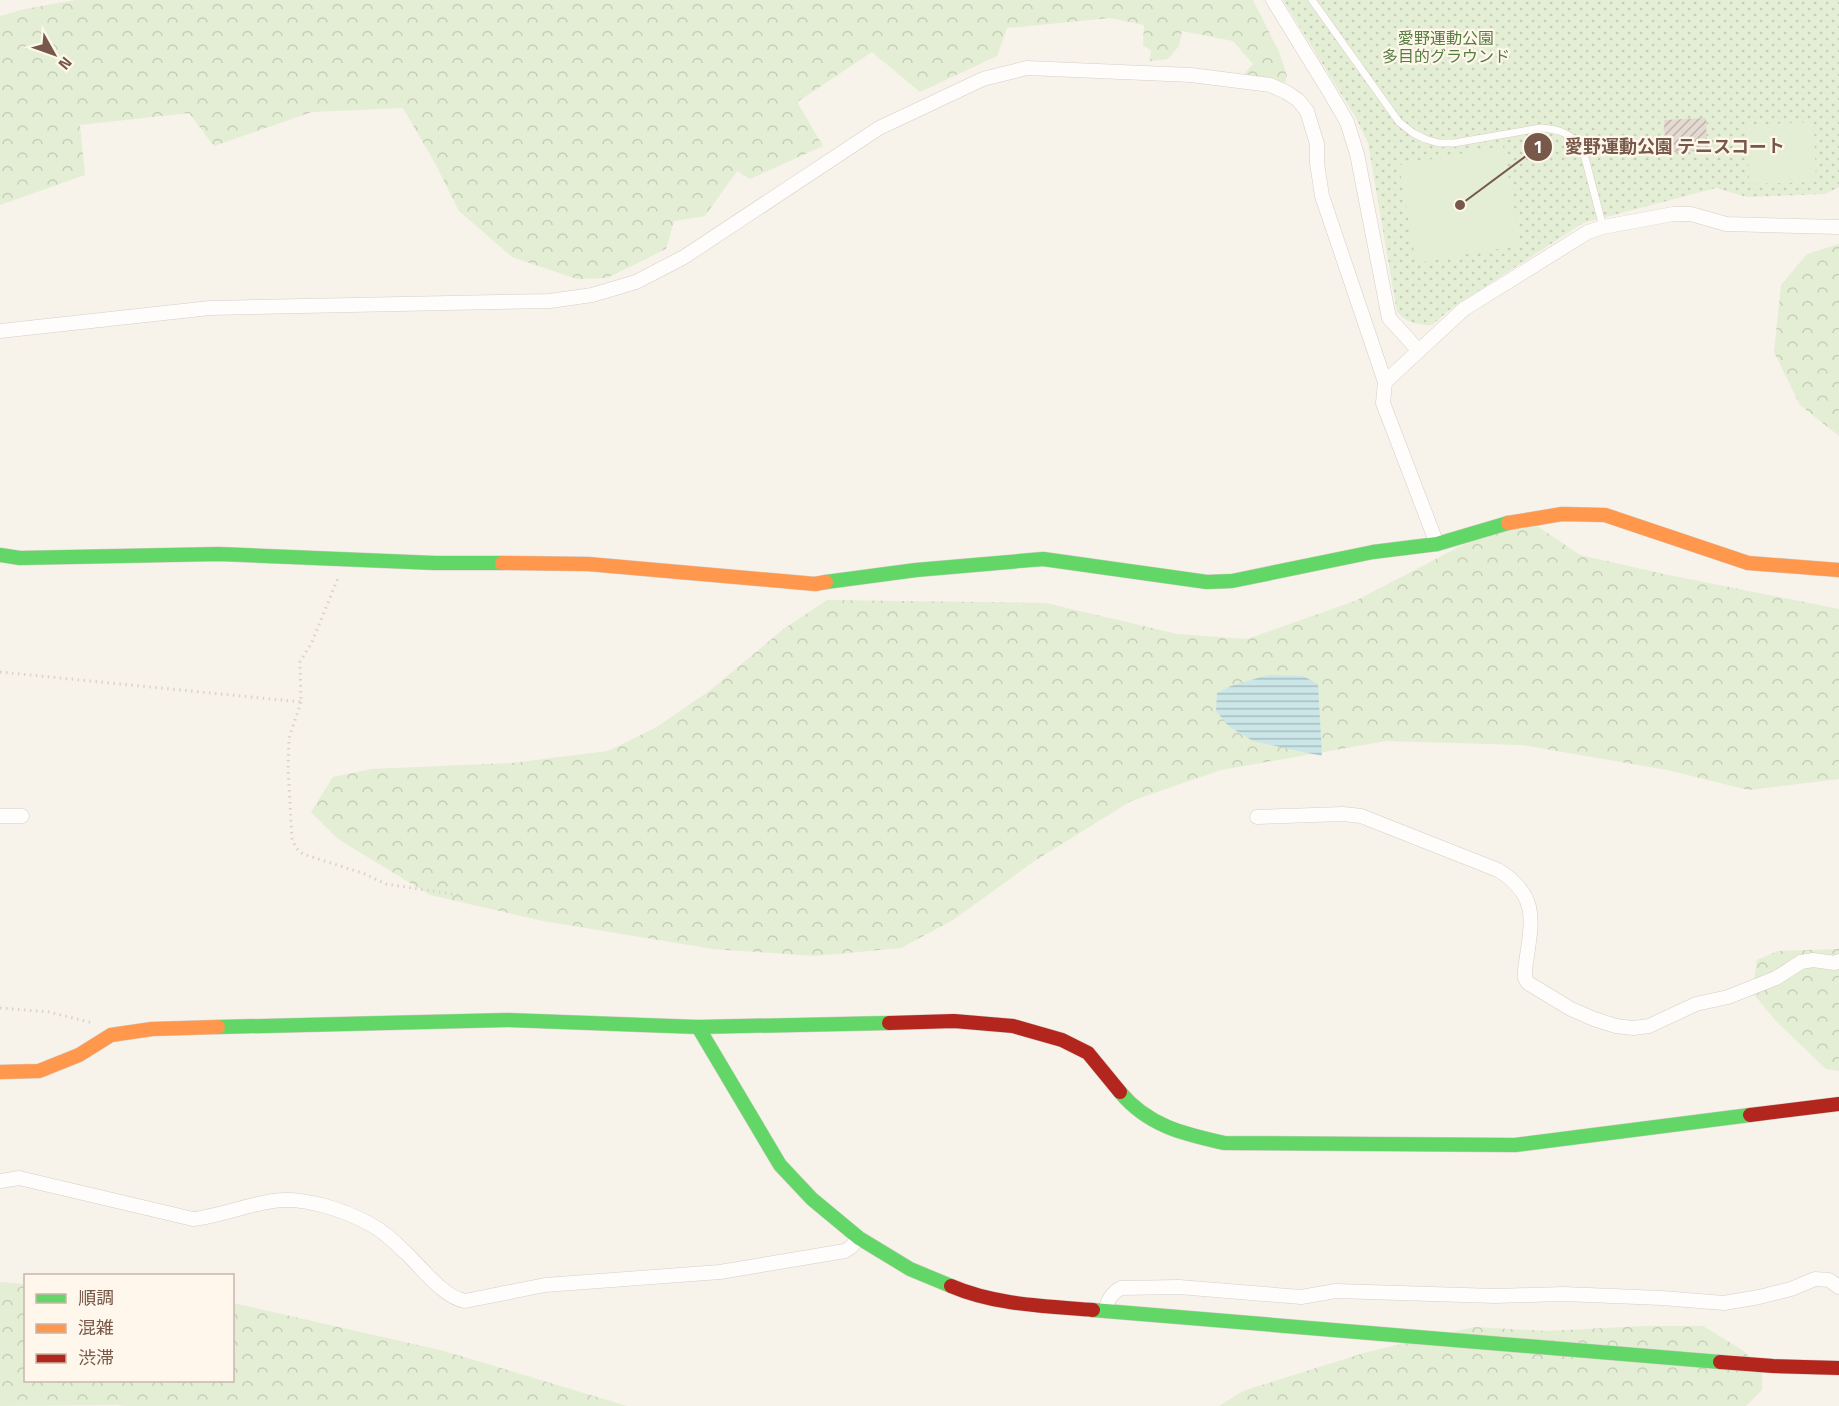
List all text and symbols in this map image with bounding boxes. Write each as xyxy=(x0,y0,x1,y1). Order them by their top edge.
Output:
north arrow xyxy=(24,24,84,84)
park label: 愛野運動公園 多目的グラウンド xyxy=(1382,26,1510,68)
text: N xyxy=(53,52,78,76)
callout: 愛野運動公園 テニスコート xyxy=(1523,129,1797,165)
text: 1 xyxy=(1533,133,1543,160)
text: 愛野運動公園 テニスコート xyxy=(1565,133,1785,160)
legend xyxy=(24,1274,234,1382)
text: 順調 xyxy=(78,1284,114,1311)
text: 混雑 xyxy=(78,1314,114,1341)
text: 渋滞 xyxy=(78,1344,114,1371)

